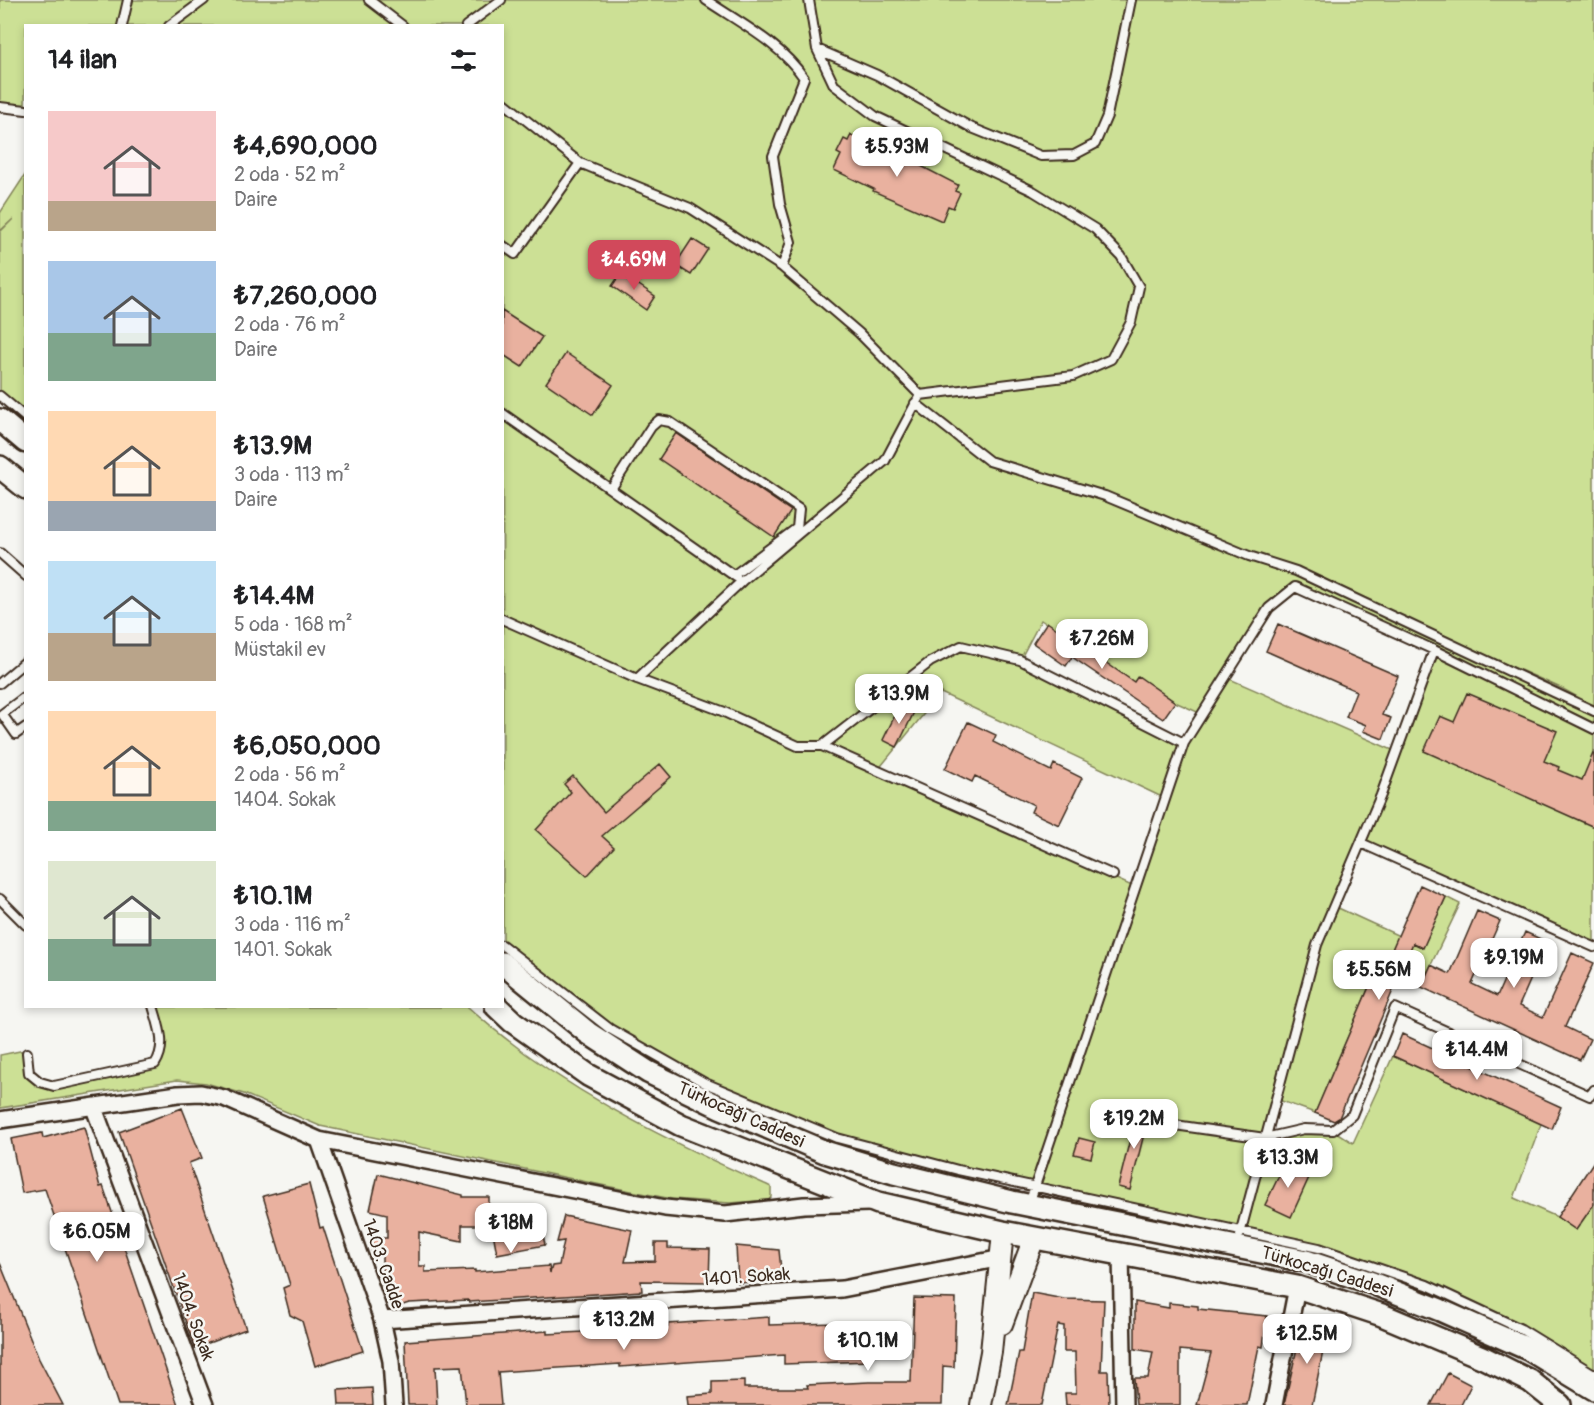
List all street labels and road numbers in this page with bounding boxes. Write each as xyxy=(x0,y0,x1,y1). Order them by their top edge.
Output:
street label: Türkocağı Caddesi xyxy=(674,1077,808,1153)
street label: 1403. Cadde xyxy=(357,1216,409,1312)
street label: Türkocağı Caddesi xyxy=(1258,1241,1396,1303)
street label: 1401. Sokak xyxy=(701,1262,791,1292)
street label: 1404. Sokak xyxy=(167,1270,220,1364)

